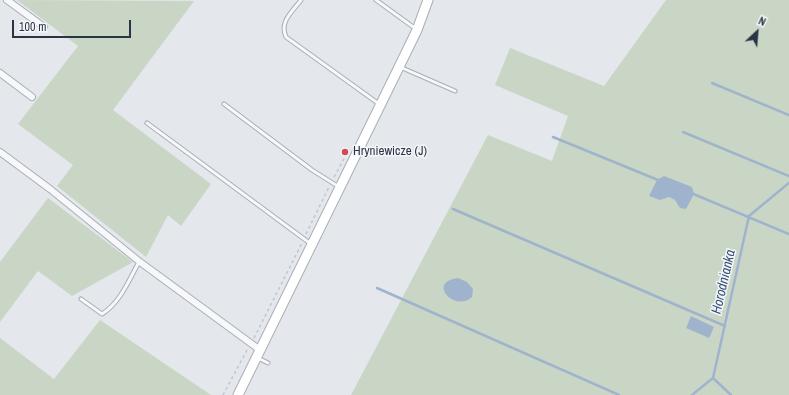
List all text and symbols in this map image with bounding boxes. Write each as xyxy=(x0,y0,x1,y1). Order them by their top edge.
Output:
scale bar xyxy=(14,12,133,38)
north arrow xyxy=(737,12,777,52)
text: N xyxy=(756,13,768,29)
text: 100 m xyxy=(19,19,46,35)
place label: Hryniewicze (J) xyxy=(353,144,427,160)
marker: Hryniewicze (J) xyxy=(340,147,350,157)
water label: Horodnianka xyxy=(708,248,740,316)

